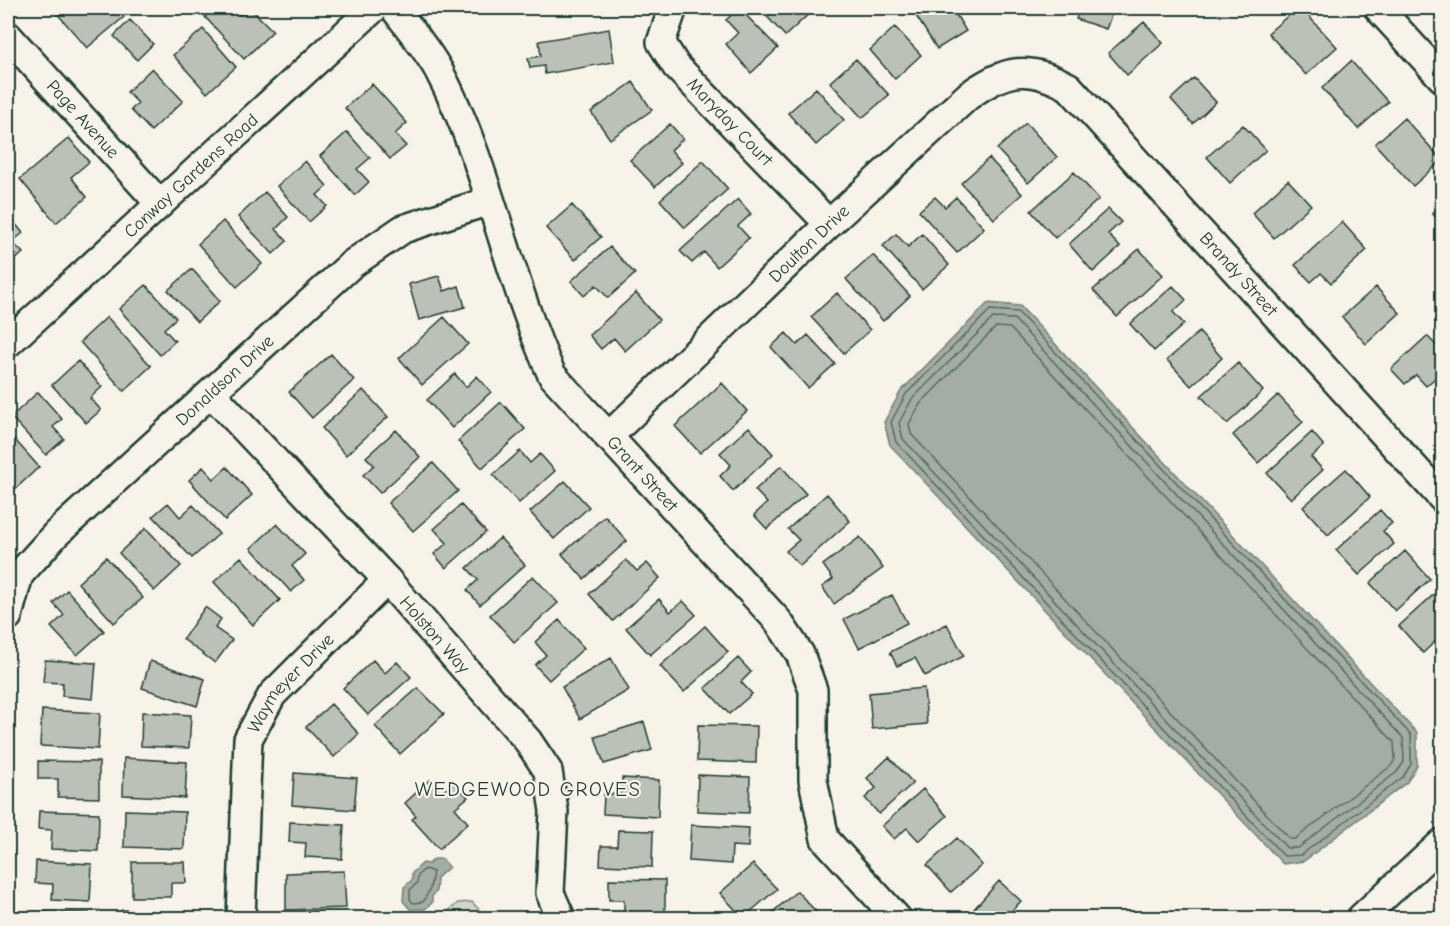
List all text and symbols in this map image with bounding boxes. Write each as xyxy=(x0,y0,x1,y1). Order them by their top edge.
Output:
street label: Maryday Court xyxy=(683,73,778,171)
street label: Page Avenue xyxy=(42,76,124,162)
street label: Conway Gardens Road xyxy=(120,109,262,242)
street label: Doulton Drive xyxy=(765,200,853,287)
street label: Brandy Street xyxy=(1195,228,1283,321)
street label: Donaldson Drive xyxy=(171,330,278,430)
street label: Grant Street xyxy=(603,431,683,516)
street label: Holston Way xyxy=(395,592,475,678)
street label: Waymeyer Drive xyxy=(243,629,338,736)
district label: WEDGEWOOD GROVES xyxy=(415,778,641,801)

